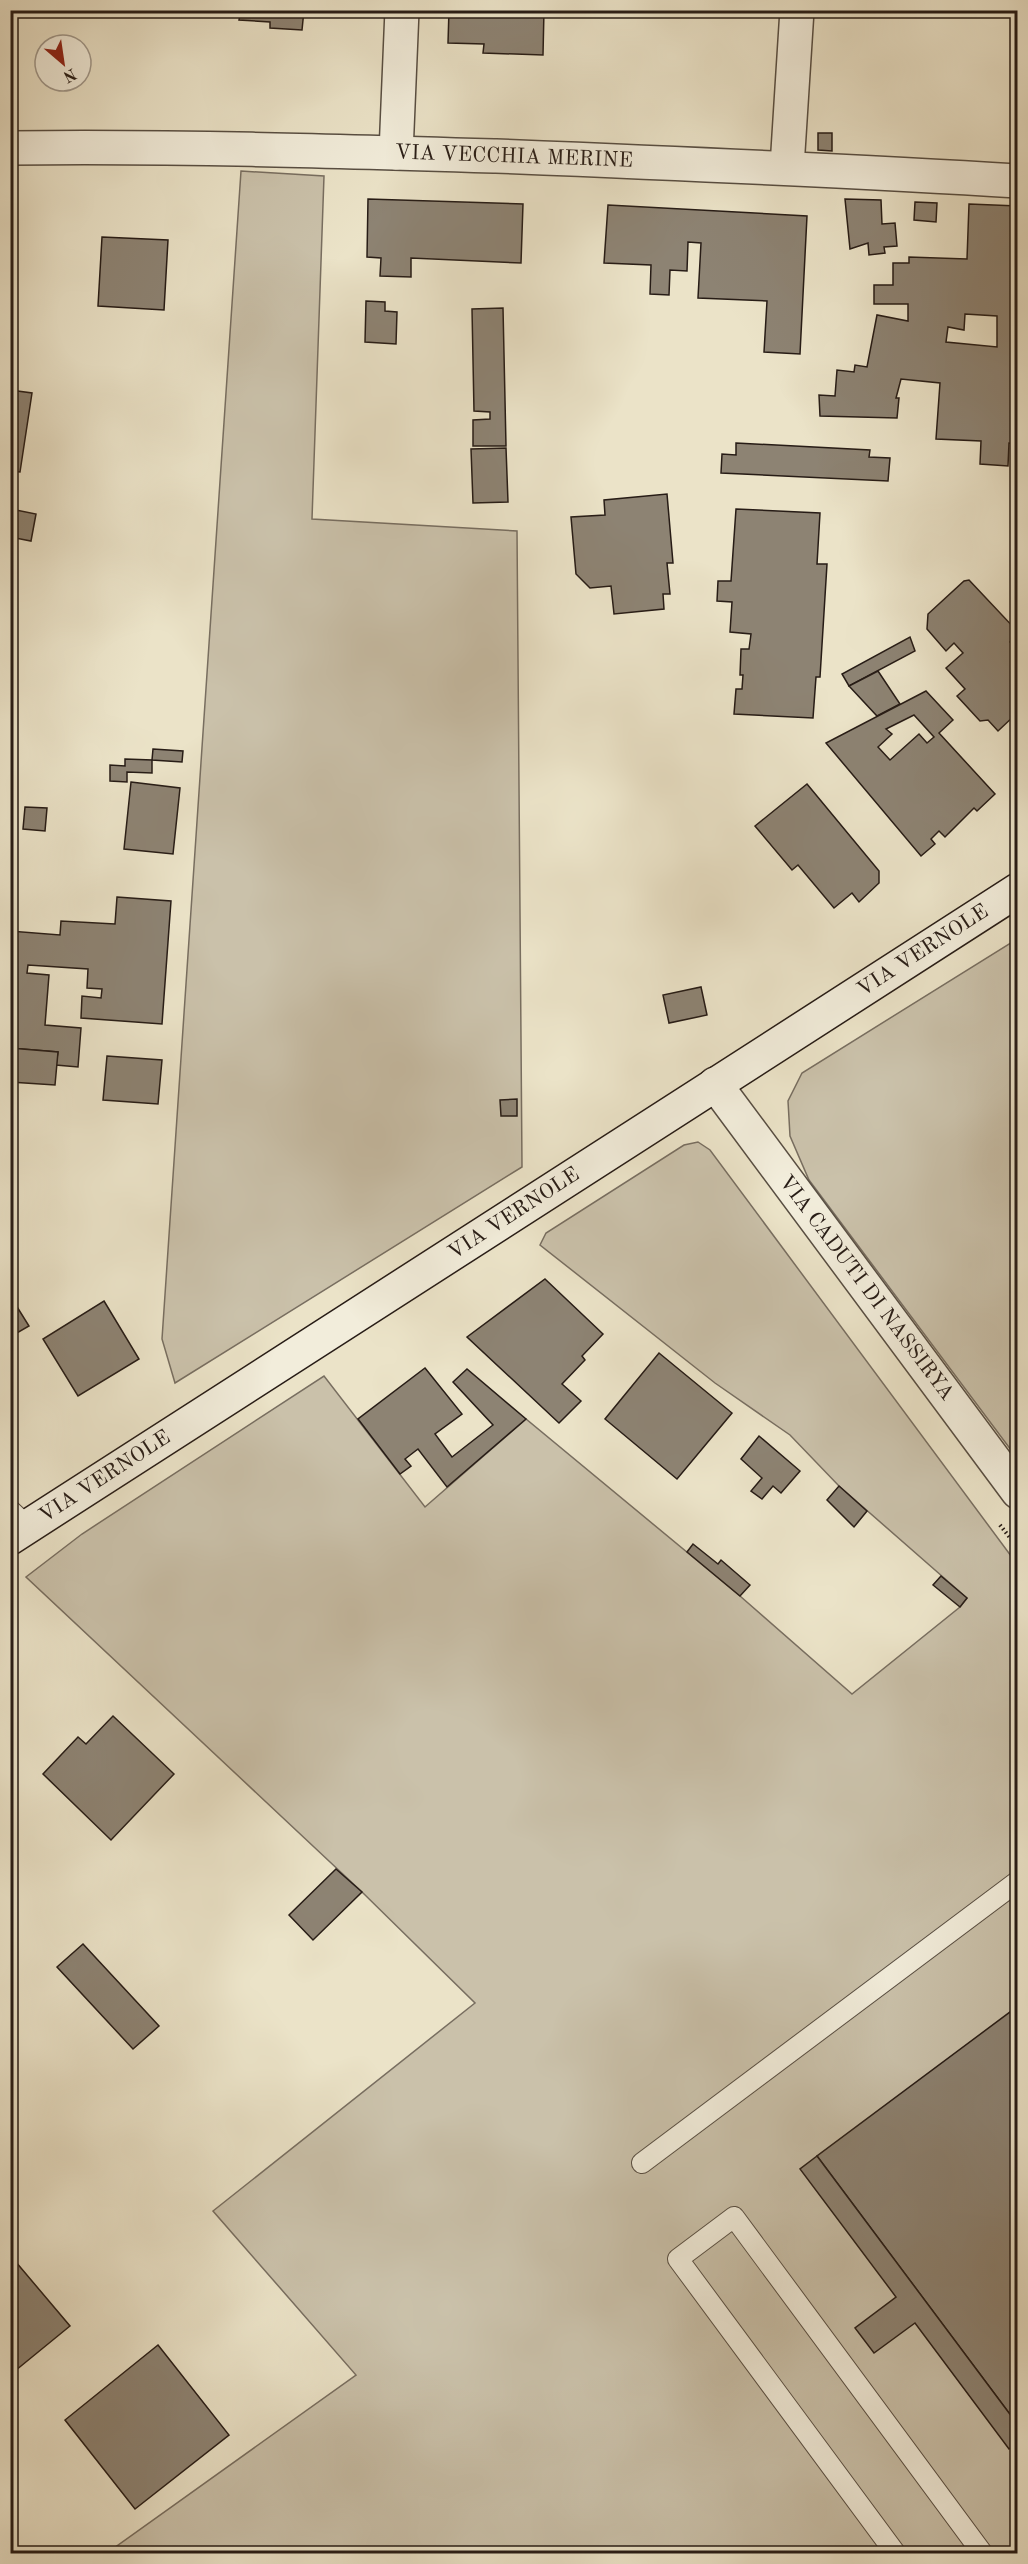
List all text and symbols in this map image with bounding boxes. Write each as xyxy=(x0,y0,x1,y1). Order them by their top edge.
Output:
north arrow xyxy=(33,33,93,93)
text: N xyxy=(59,64,79,85)
street label: VIA VECCHIA MERINE xyxy=(395,142,633,172)
street label: VIA VERNOLE xyxy=(854,901,992,1001)
street label: VIA VERNOLE xyxy=(445,1164,583,1264)
street label: VIA CADUTI DI NASSIRYA xyxy=(775,1172,957,1404)
street label: VIA VERNOLE xyxy=(36,1427,174,1527)

